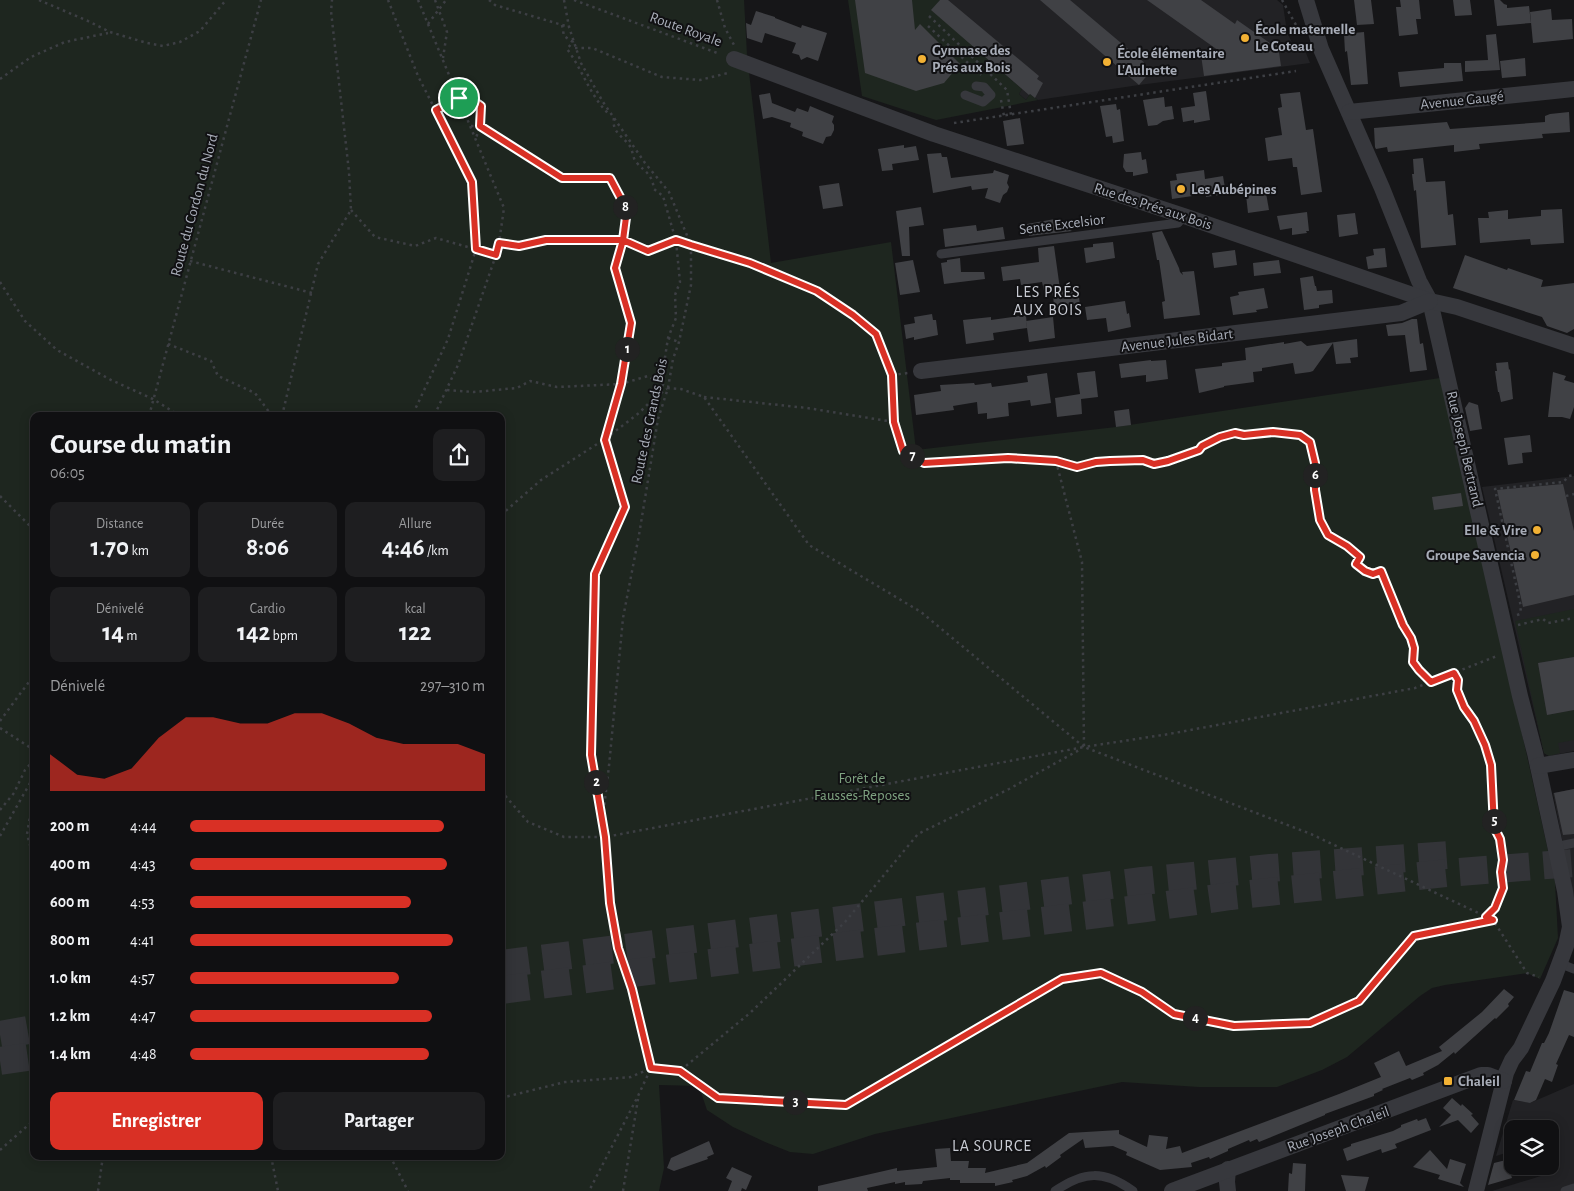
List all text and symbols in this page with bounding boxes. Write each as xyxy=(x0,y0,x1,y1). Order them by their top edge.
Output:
street label: Route Royale xyxy=(648,10,724,49)
place label: École maternelle Le Coteau xyxy=(1255,20,1355,54)
marker: École maternelle Le Coteau xyxy=(1239,32,1251,44)
place label: Gymnase des Prés aux Bois xyxy=(932,43,1011,75)
place label: École élémentaire L'Aulnette xyxy=(1117,44,1225,78)
marker: Gymnase des Prés aux Bois xyxy=(916,53,928,65)
marker: École élémentaire L'Aulnette xyxy=(1101,56,1113,68)
pin xyxy=(438,77,480,119)
icon: arrive xyxy=(445,84,473,112)
street label: Avenue Gaugé xyxy=(1420,89,1505,112)
street label: Route du Cordon du Nord xyxy=(168,132,221,278)
street label: Rue des Prés aux Bois xyxy=(1092,180,1214,233)
place label: Les Aubépines xyxy=(1191,182,1277,197)
marker: Les Aubépines xyxy=(1175,183,1187,195)
pin: 8 xyxy=(612,194,638,220)
text: 8 xyxy=(622,200,629,214)
street label: Sente Excelsior xyxy=(1018,212,1106,237)
district label: LES PRÉS AUX BOIS xyxy=(1013,282,1083,318)
street label: Avenue Jules Bidart xyxy=(1120,326,1234,355)
pin: 1 xyxy=(614,336,640,362)
text: 1 xyxy=(625,342,630,356)
street label: Route des Grands Bois xyxy=(629,357,670,485)
street label: Rue Joseph Bertrand xyxy=(1444,390,1485,509)
button: share xyxy=(433,429,485,481)
text: Course du matin xyxy=(50,431,231,459)
pin: 7 xyxy=(900,444,924,468)
text: 7 xyxy=(909,449,916,463)
pin: 6 xyxy=(1302,462,1328,488)
text: 06:05 xyxy=(50,465,85,481)
text: 6 xyxy=(1312,468,1319,482)
text: Distance xyxy=(96,517,144,531)
text: Durée xyxy=(251,517,284,531)
text: Allure xyxy=(399,517,432,531)
place label: Elle & Vire xyxy=(1464,523,1527,538)
marker: Elle & Vire xyxy=(1531,524,1543,536)
text: 1.70 xyxy=(91,535,129,560)
text: 8:06 xyxy=(246,535,289,560)
text: 4:46 xyxy=(382,535,425,560)
text: km xyxy=(129,544,149,558)
text: /km xyxy=(425,544,449,558)
place label: Groupe Savencia xyxy=(1426,548,1525,563)
marker: Groupe Savencia xyxy=(1529,549,1541,561)
text: Dénivelé xyxy=(96,602,144,616)
text: Cardio xyxy=(250,602,285,616)
text: kcal xyxy=(404,602,426,616)
text: 14 xyxy=(102,620,124,645)
text: 142 xyxy=(237,620,270,645)
text: 122 xyxy=(399,620,431,645)
text: m xyxy=(124,629,137,643)
text: bpm xyxy=(270,629,298,643)
text: Dénivelé xyxy=(50,678,105,694)
text: 297–310 m xyxy=(420,678,485,694)
pin: 2 xyxy=(584,770,608,794)
park label: Forêt de Fausses-Reposes xyxy=(814,771,910,803)
text: 2 xyxy=(593,775,600,789)
pin: 5 xyxy=(1482,808,1506,834)
text: 5 xyxy=(1491,814,1498,828)
text: 200 m xyxy=(50,818,90,834)
text: 4:44 xyxy=(130,818,157,834)
text: 400 m xyxy=(50,856,90,872)
text: 4:43 xyxy=(130,856,156,872)
text: 600 m xyxy=(50,894,90,910)
text: 4:53 xyxy=(130,894,155,910)
text: 800 m xyxy=(50,932,90,948)
text: 4:41 xyxy=(130,932,155,948)
text: 1.0 km xyxy=(50,970,91,986)
text: 4:57 xyxy=(130,970,155,986)
pin: 4 xyxy=(1182,1006,1208,1030)
text: 1.2 km xyxy=(50,1008,90,1024)
text: 4:47 xyxy=(130,1008,156,1024)
text: 4 xyxy=(1192,1011,1199,1025)
text: 1.4 km xyxy=(50,1046,91,1062)
text: 4:48 xyxy=(130,1046,157,1062)
place label: Chaleil xyxy=(1458,1074,1500,1089)
marker: Chaleil xyxy=(1442,1075,1454,1087)
pin: 3 xyxy=(782,1090,808,1114)
button: Enregistrer xyxy=(50,1092,263,1150)
button: Partager xyxy=(273,1092,485,1150)
text: 3 xyxy=(792,1095,799,1109)
street label: Rue Joseph Chaleil xyxy=(1285,1104,1391,1155)
map controls xyxy=(1504,1120,1559,1175)
button: layers xyxy=(1504,1120,1559,1175)
district label: LA SOURCE xyxy=(952,1138,1032,1154)

